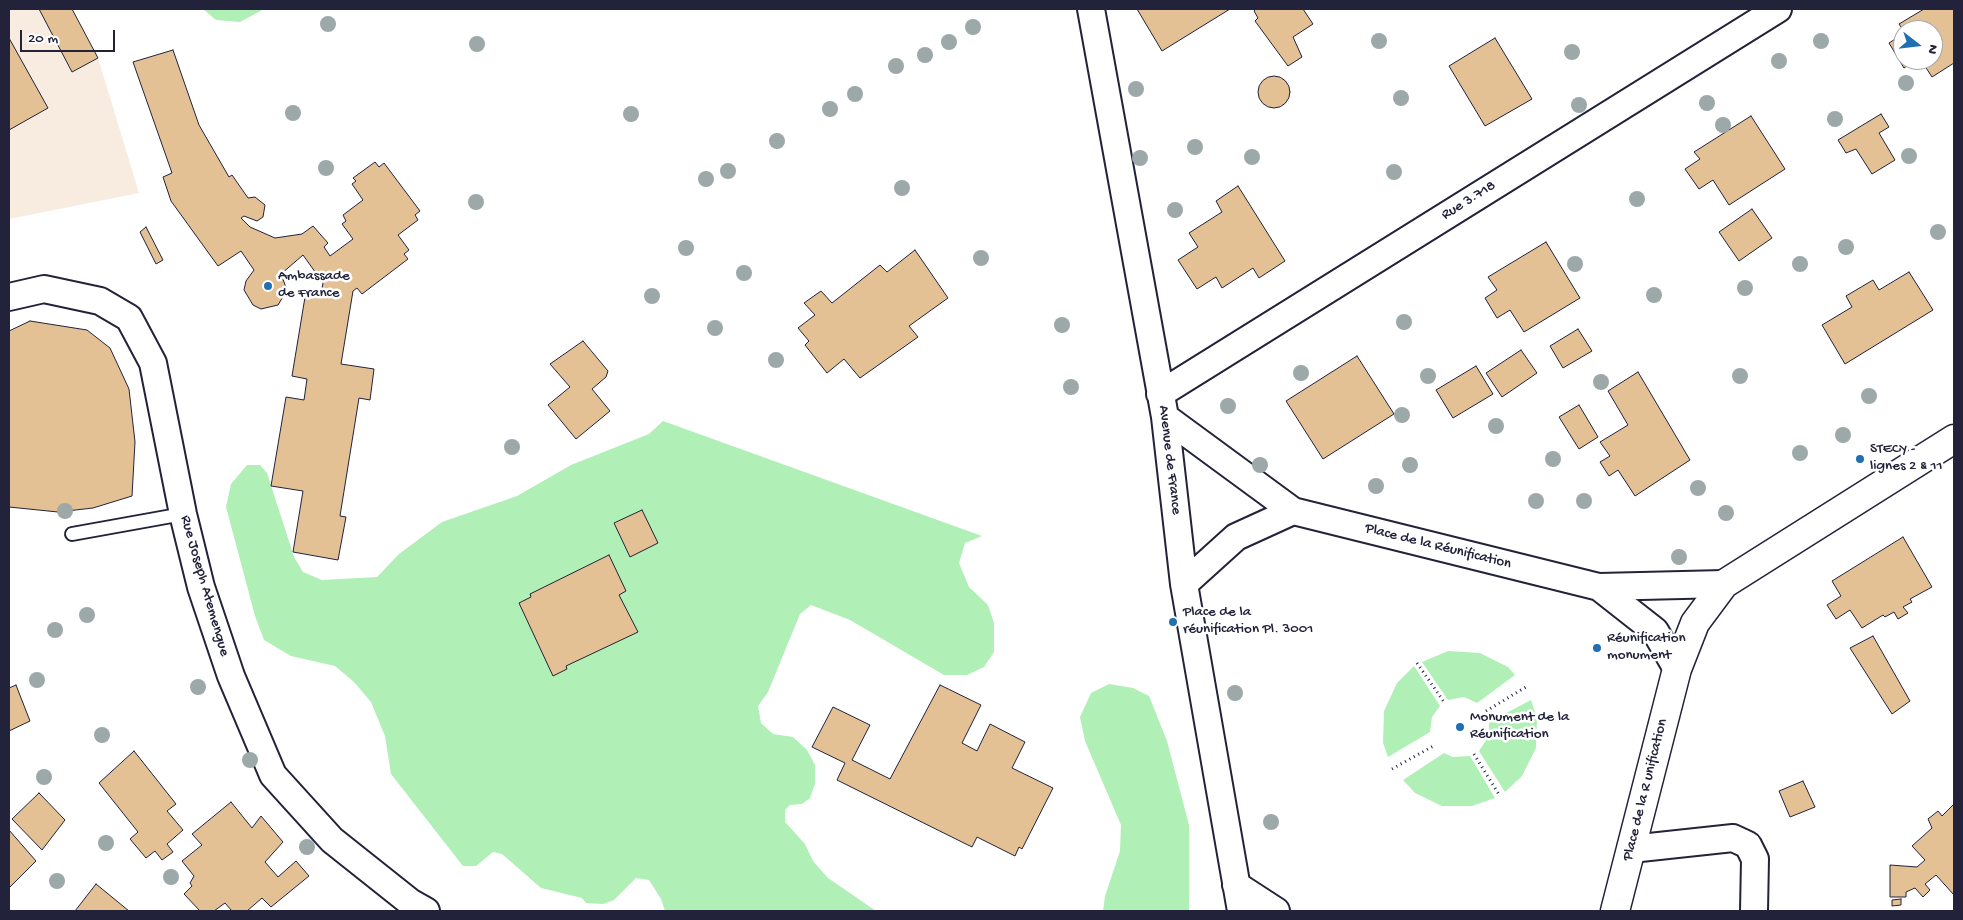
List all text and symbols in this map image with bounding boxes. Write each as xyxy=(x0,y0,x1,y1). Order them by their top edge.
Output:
scale bar xyxy=(22,20,118,52)
north arrow xyxy=(1893,20,1943,70)
text: 20 m xyxy=(28,30,58,48)
text: N xyxy=(1923,42,1941,56)
street label: Rue 3.718 xyxy=(1438,177,1500,225)
place label: Ambassade de France xyxy=(278,268,350,303)
marker: Ambassade de France xyxy=(262,280,274,292)
street label: Avenue de France xyxy=(1153,404,1185,516)
place label: STECY - lignes 2 & 11 xyxy=(1870,441,1943,476)
marker: STECY - lignes 2 & 11 xyxy=(1854,453,1866,465)
street label: Rue Joseph Atemengue xyxy=(175,513,233,659)
street label: Place de la Réunification xyxy=(1363,520,1513,574)
place label: Place de la réunification Pl. 3001 xyxy=(1183,604,1313,639)
marker: Place de la réunification Pl. 3001 xyxy=(1167,616,1179,628)
place label: Réunification monument xyxy=(1607,630,1686,665)
marker: Réunification monument xyxy=(1591,642,1603,654)
place label: Monument de la Réunification xyxy=(1470,709,1569,744)
street label: Place de la R unification xyxy=(1620,717,1672,863)
marker: Monument de la Réunification xyxy=(1454,721,1466,733)

